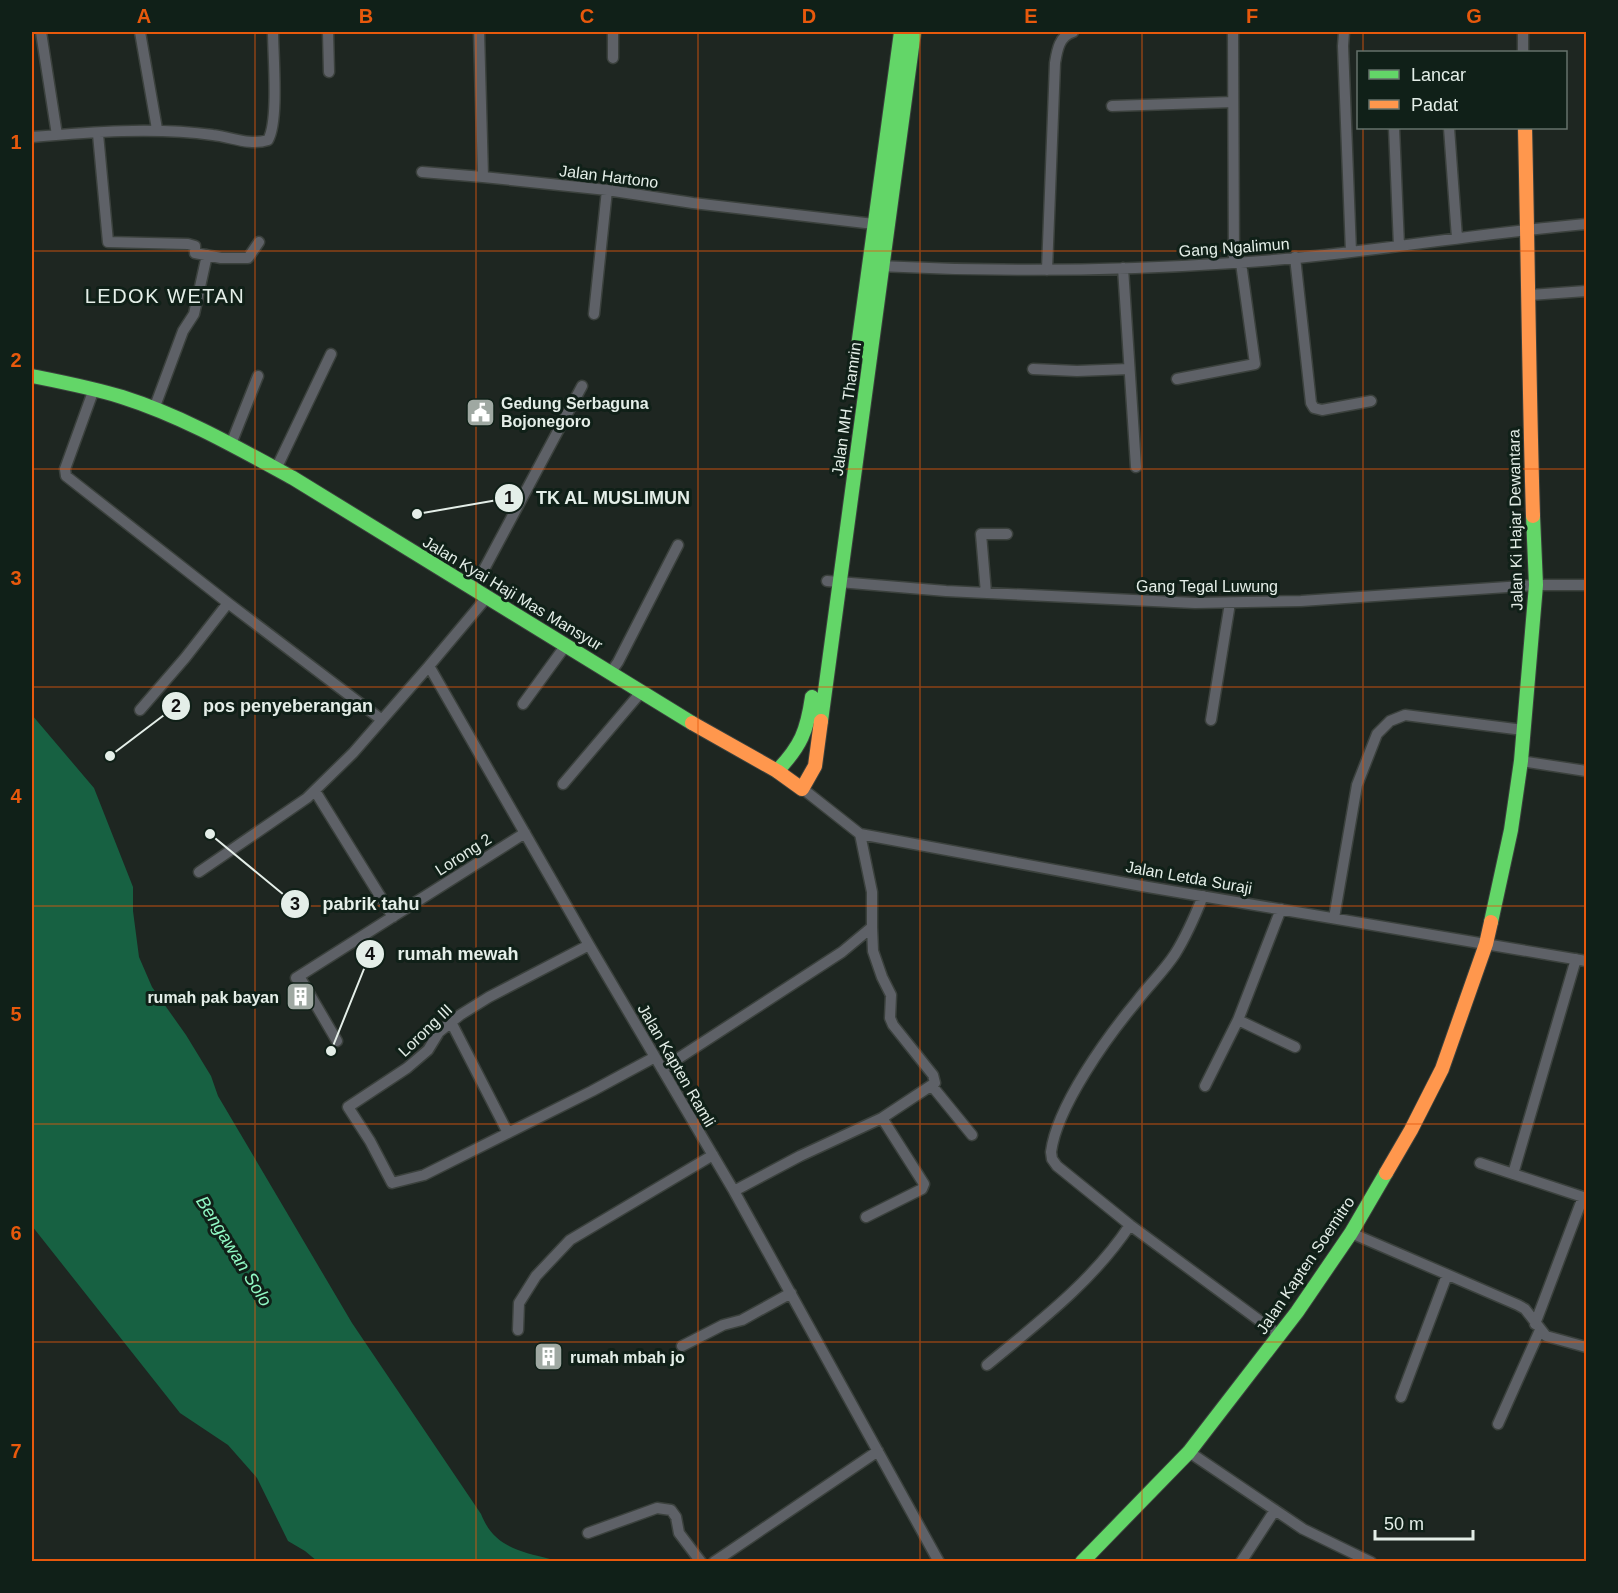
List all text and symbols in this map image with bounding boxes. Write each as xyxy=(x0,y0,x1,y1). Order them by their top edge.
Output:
text: A xyxy=(137,5,151,27)
text: B xyxy=(359,5,373,27)
text: C xyxy=(580,5,594,27)
text: D xyxy=(802,5,816,27)
text: E xyxy=(1024,5,1038,27)
text: F xyxy=(1246,5,1258,27)
text: G xyxy=(1466,5,1482,27)
legend xyxy=(1357,51,1567,129)
text: Lancar xyxy=(1411,65,1466,85)
text: Padat xyxy=(1411,95,1458,115)
text: 1 xyxy=(10,131,22,153)
street label: Jalan Hartono xyxy=(558,162,660,191)
street label: Gang Ngalimun xyxy=(1178,235,1290,260)
district label: LEDOK WETAN xyxy=(85,285,245,307)
street label: Jalan MH. Thamrin xyxy=(829,341,864,477)
text: 2 xyxy=(10,349,22,371)
place label: Gedung Serbaguna Bojonegoro xyxy=(501,395,649,430)
public building icon: Gedung Serbaguna Bojonegoro xyxy=(464,396,496,428)
street label: Jalan Ki Hajar Dewantara xyxy=(1505,429,1526,611)
callout: TK AL MUSLIMUN xyxy=(494,480,703,516)
text: 1 xyxy=(504,488,514,508)
text: TK AL MUSLIMUN xyxy=(536,488,690,508)
street label: Jalan Kyai Haji Mas Mansyur xyxy=(420,533,606,654)
text: 3 xyxy=(10,567,22,589)
street label: Gang Tegal Luwung xyxy=(1136,578,1278,595)
callout: pos penyeberangan xyxy=(161,688,385,724)
text: 2 xyxy=(171,696,181,716)
text: pos penyeberangan xyxy=(203,696,373,716)
text: 4 xyxy=(10,785,22,807)
street label: Lorong 2 xyxy=(432,830,494,879)
street label: Jalan Letda Suraji xyxy=(1124,858,1253,897)
callout: pabrik tahu xyxy=(280,886,431,922)
text: 3 xyxy=(290,894,300,914)
text: pabrik tahu xyxy=(322,894,420,914)
callout: rumah mewah xyxy=(355,936,530,972)
text: 4 xyxy=(365,944,375,964)
text: rumah mewah xyxy=(397,944,519,964)
building icon: rumah pak bayan xyxy=(284,981,316,1013)
place label: rumah pak bayan xyxy=(147,989,279,1006)
street label: Lorong III xyxy=(395,1001,456,1060)
street label: Jalan Kapten Ramli xyxy=(635,1001,719,1130)
text: 5 xyxy=(10,1003,22,1025)
water label: Bengawan Solo xyxy=(192,1192,276,1310)
street label: Jalan Kapten Soemitro xyxy=(1253,1193,1358,1337)
text: 6 xyxy=(10,1222,22,1244)
building icon: rumah mbah jo xyxy=(533,1341,565,1373)
place label: rumah mbah jo xyxy=(570,1349,685,1366)
text: 7 xyxy=(10,1440,22,1462)
scale bar xyxy=(1375,1503,1472,1541)
text: 50 m xyxy=(1384,1514,1424,1534)

